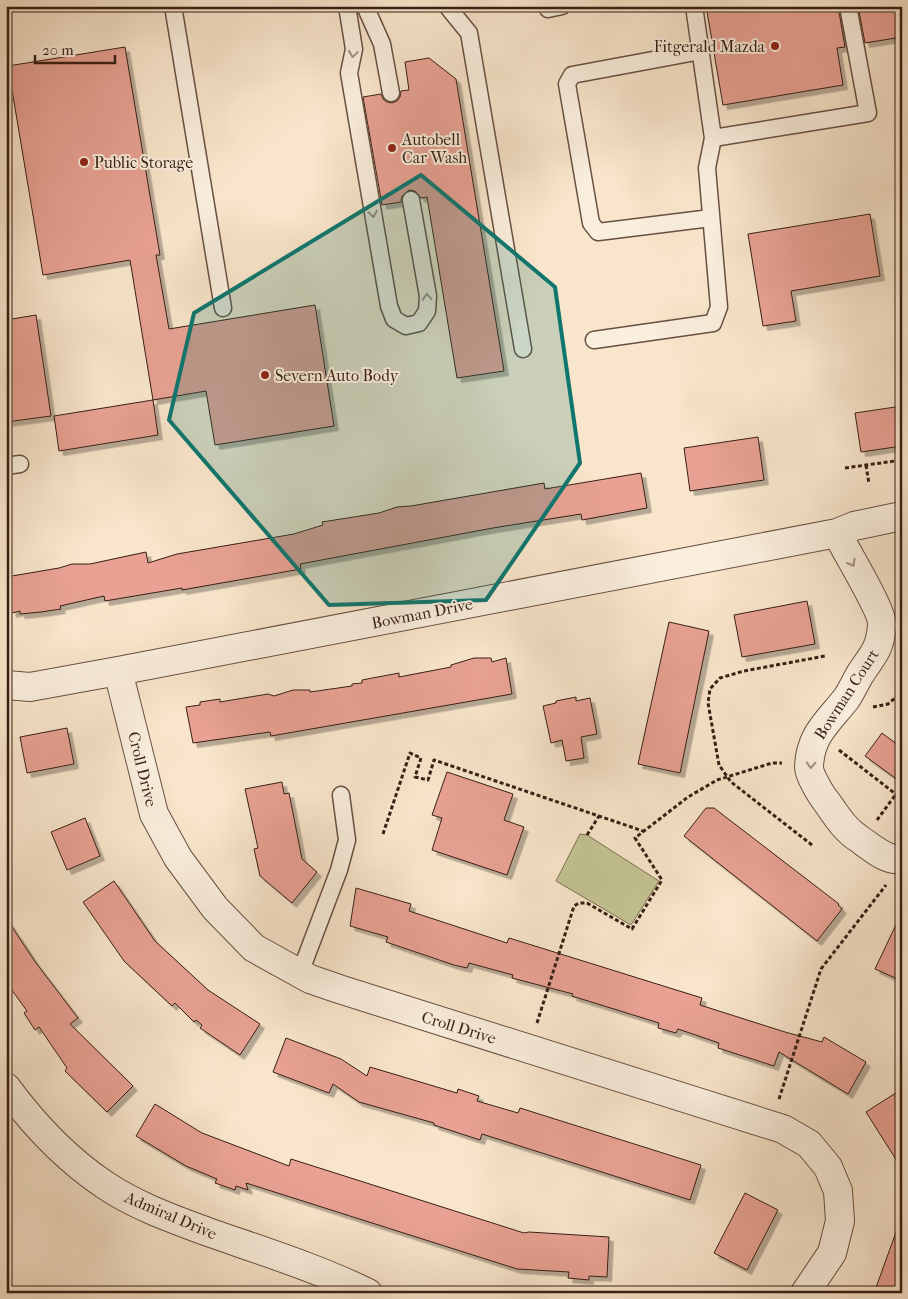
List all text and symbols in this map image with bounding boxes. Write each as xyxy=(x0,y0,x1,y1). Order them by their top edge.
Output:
scale bar xyxy=(35,32,115,64)
place label: Fitgerald Mazda xyxy=(654,37,766,56)
marker: Fitgerald Mazda xyxy=(769,40,781,52)
text: 20 m xyxy=(42,41,74,59)
one-way arrow xyxy=(348,50,358,59)
place label: Autobell Car Wash xyxy=(401,130,467,167)
marker: Autobell Car Wash xyxy=(386,142,398,154)
place label: Public Storage xyxy=(94,153,193,172)
marker: Public Storage xyxy=(78,156,90,168)
one-way arrow xyxy=(368,210,378,219)
one-way arrow xyxy=(421,293,432,301)
place label: Severn Auto Body xyxy=(275,366,399,385)
marker: Severn Auto Body xyxy=(259,369,271,381)
one-way arrow xyxy=(846,557,856,566)
street label: Bowman Drive xyxy=(370,594,474,633)
street label: Bowman Court xyxy=(810,645,883,743)
street label: Croll Drive xyxy=(124,730,161,809)
one-way arrow xyxy=(806,761,816,769)
street label: Croll Drive xyxy=(419,1007,498,1048)
street label: Admiral Drive xyxy=(121,1187,220,1243)

